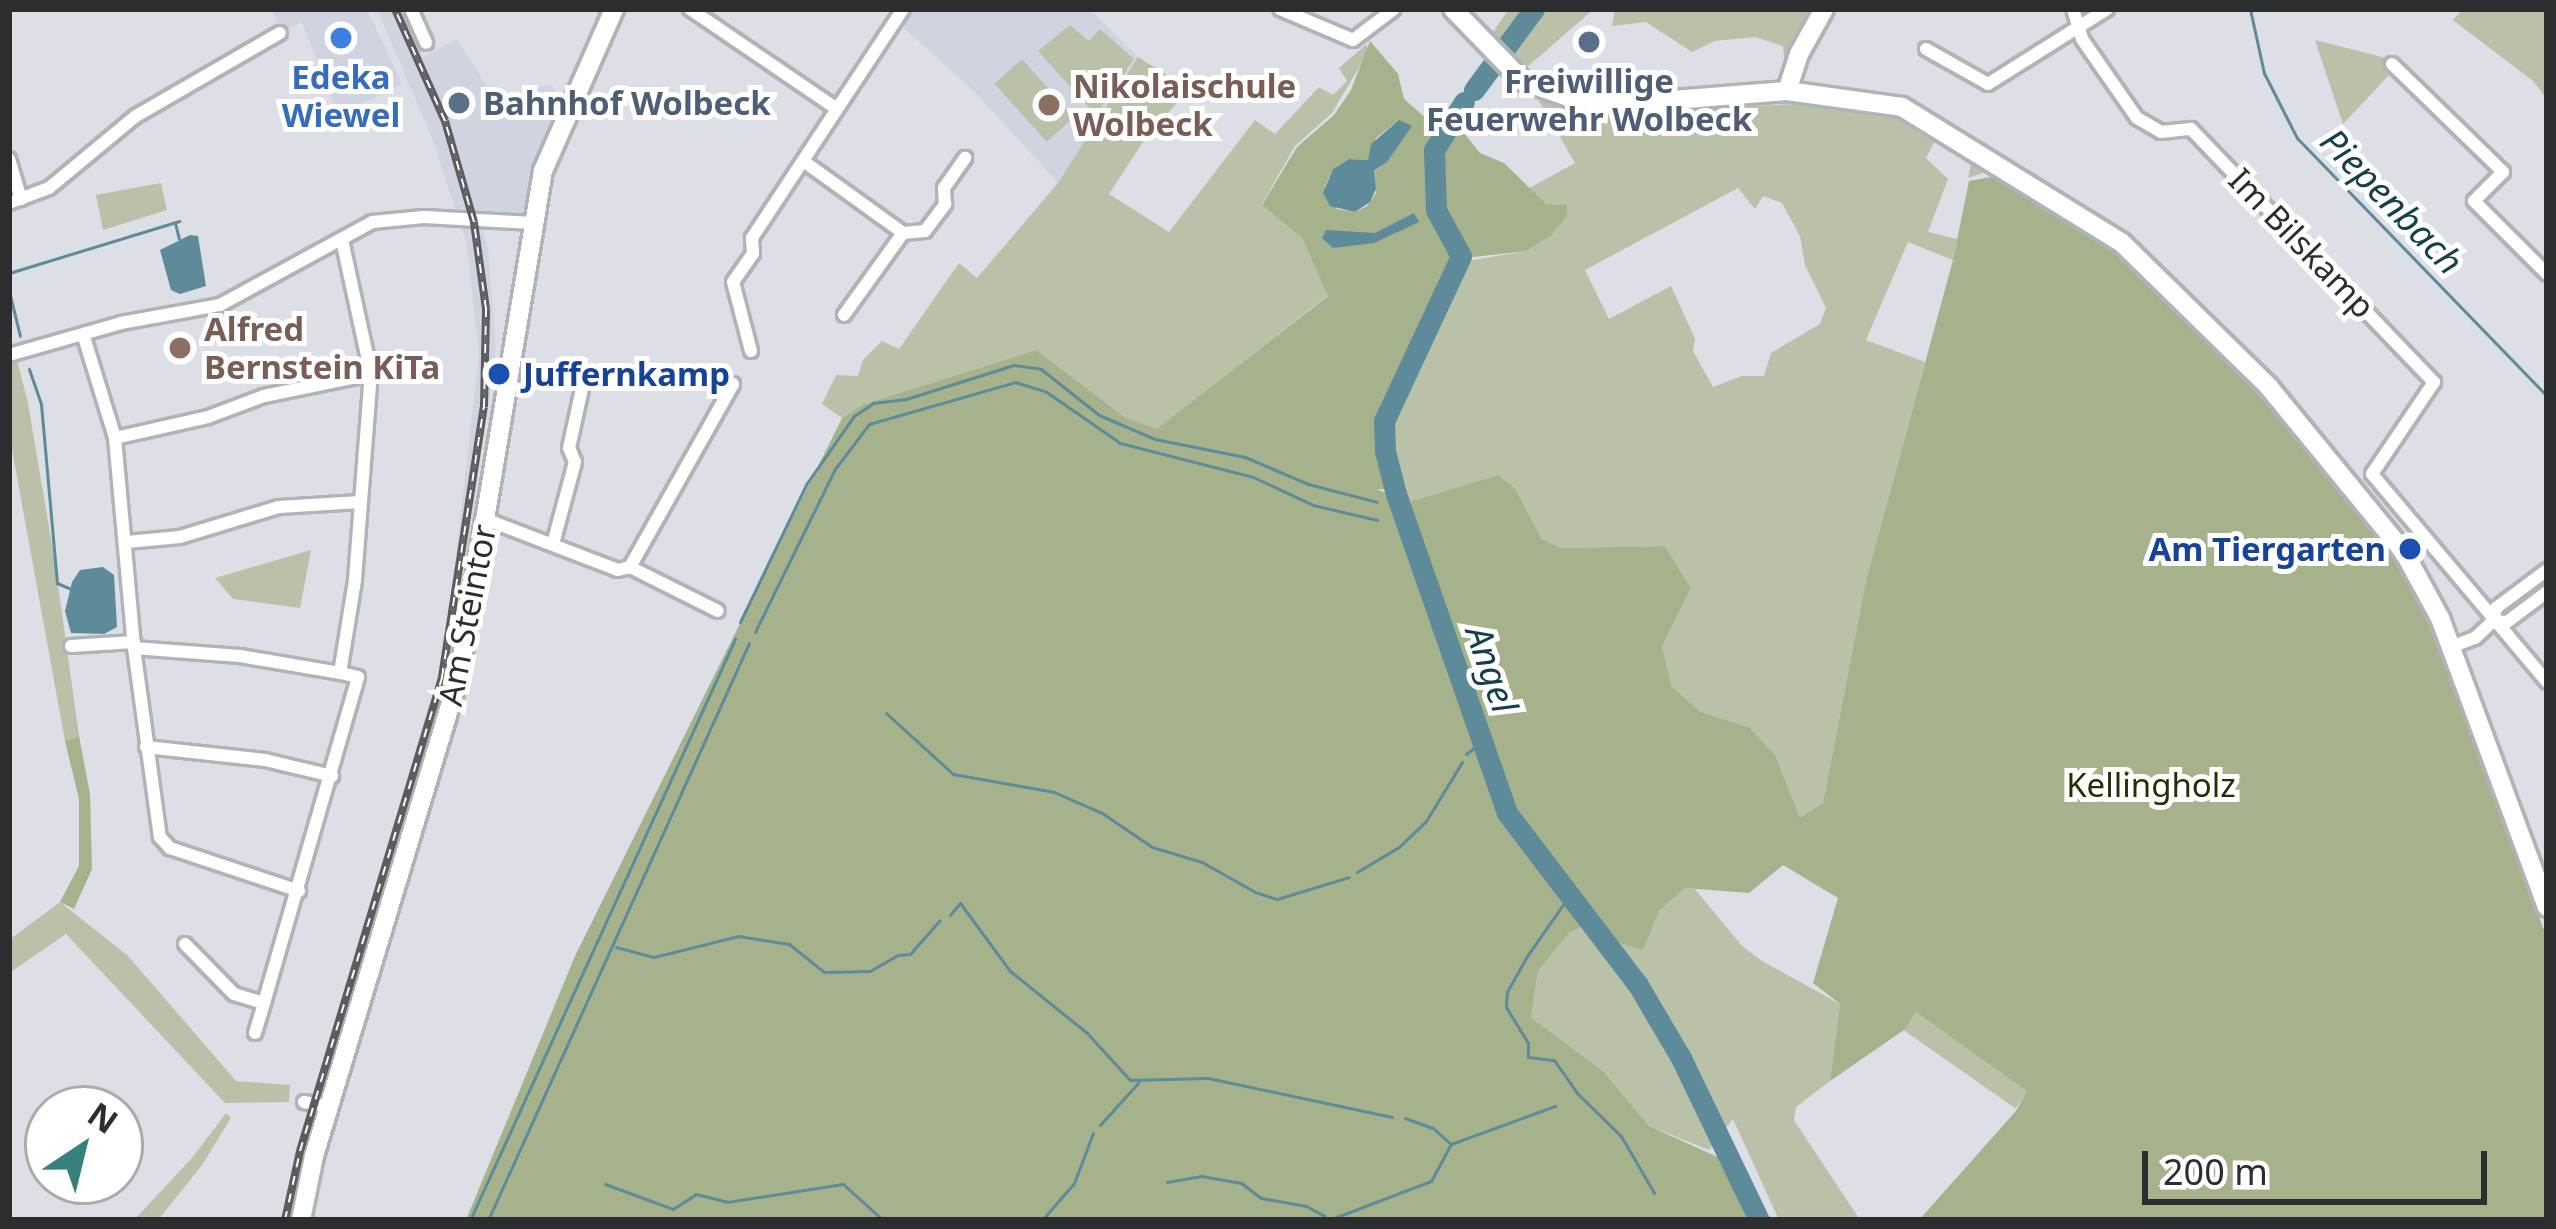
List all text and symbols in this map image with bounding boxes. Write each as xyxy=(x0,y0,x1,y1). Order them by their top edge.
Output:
marker: Edeka Wiewel xyxy=(328,25,354,51)
marker: Freiwillige Feuerwehr Wolbeck xyxy=(1576,29,1602,55)
place label: Edeka Wiewel xyxy=(282,57,400,135)
place label: Freiwillige Feuerwehr Wolbeck xyxy=(1426,61,1752,139)
place label: Nikolaischule Wolbeck xyxy=(1073,66,1296,144)
place label: Bahnhof Wolbeck xyxy=(483,83,771,123)
marker: Bahnhof Wolbeck xyxy=(446,90,472,116)
marker: Nikolaischule Wolbeck xyxy=(1036,92,1062,118)
water label: Piepenbach xyxy=(2312,119,2472,283)
street label: Im Bilskamp xyxy=(2221,160,2383,326)
place label: Alfred Bernstein KiTa xyxy=(204,309,440,387)
marker: Alfred Bernstein KiTa xyxy=(167,335,193,361)
place label: Juffernkamp xyxy=(523,354,730,394)
marker: Juffernkamp xyxy=(486,361,512,387)
street label: Am Steintor xyxy=(430,521,504,709)
place label: Am Tiergarten xyxy=(2149,529,2386,569)
marker: Am Tiergarten xyxy=(2397,536,2423,562)
water label: Angel xyxy=(1457,620,1527,718)
park label: Kellingholz xyxy=(2066,765,2236,805)
north arrow xyxy=(24,1085,144,1205)
text: N xyxy=(79,1091,127,1144)
scale bar xyxy=(2148,1127,2493,1201)
text: 200 m xyxy=(2163,1147,2268,1196)

